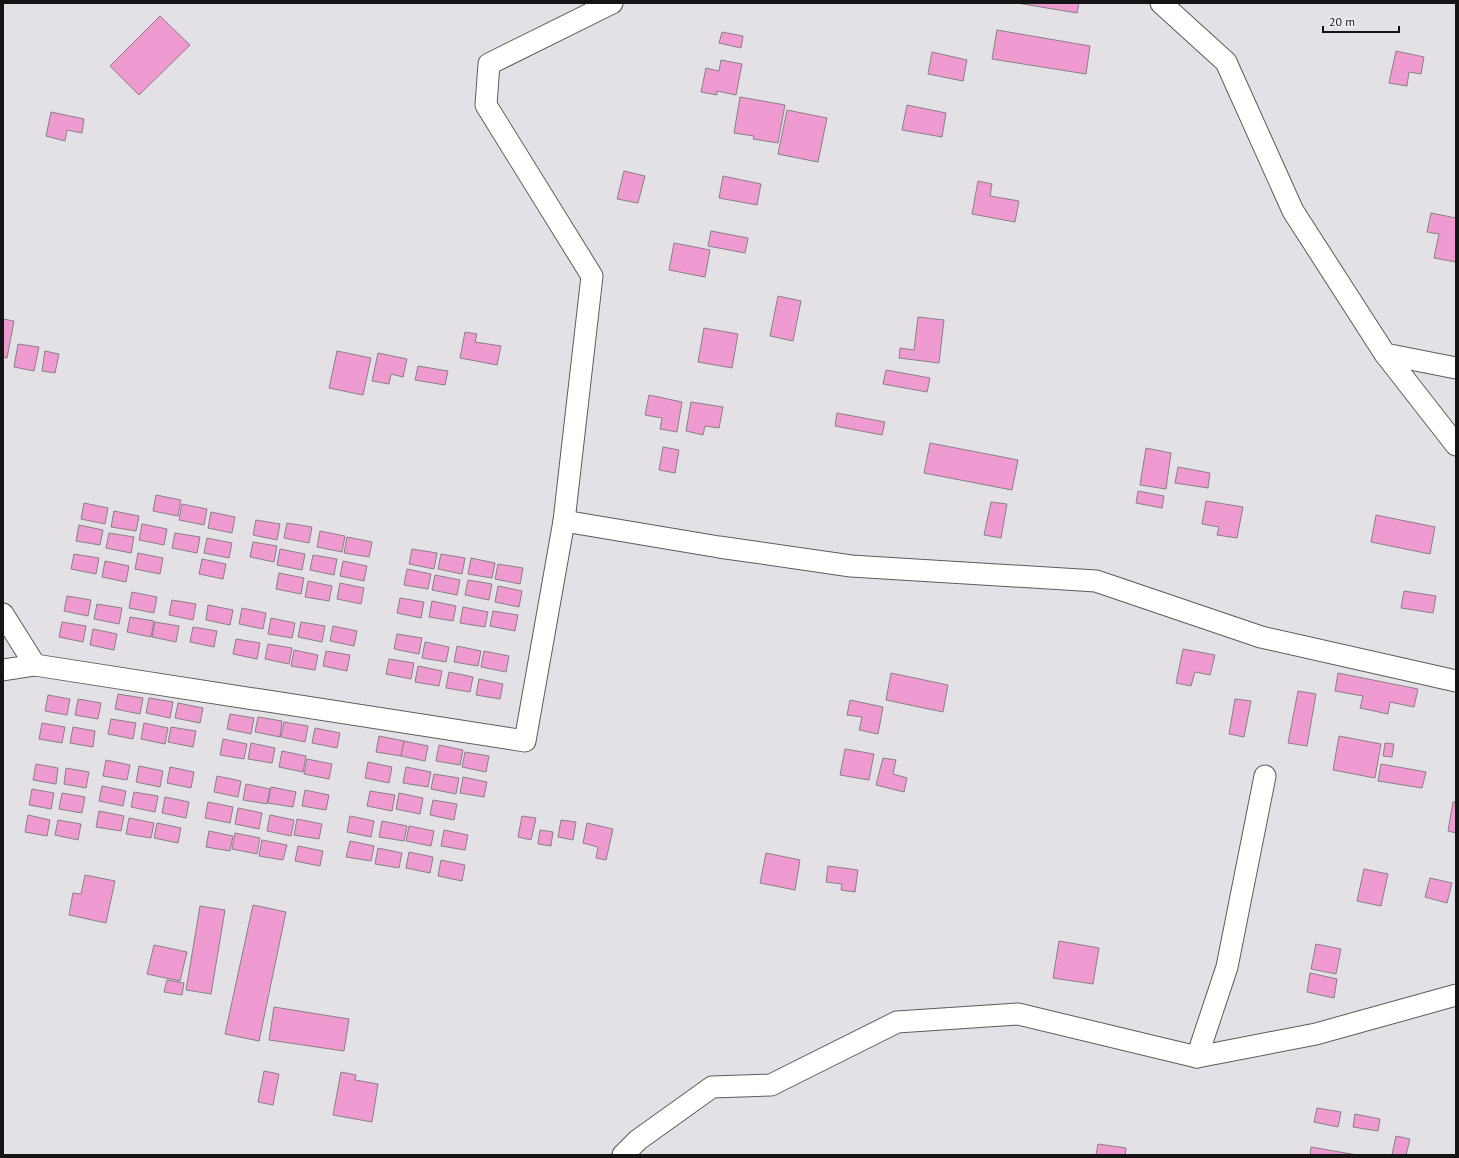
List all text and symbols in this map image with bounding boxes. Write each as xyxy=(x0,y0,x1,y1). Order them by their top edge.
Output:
scale bar xyxy=(1323,8,1399,34)
text: 20 m xyxy=(1329,14,1355,29)

